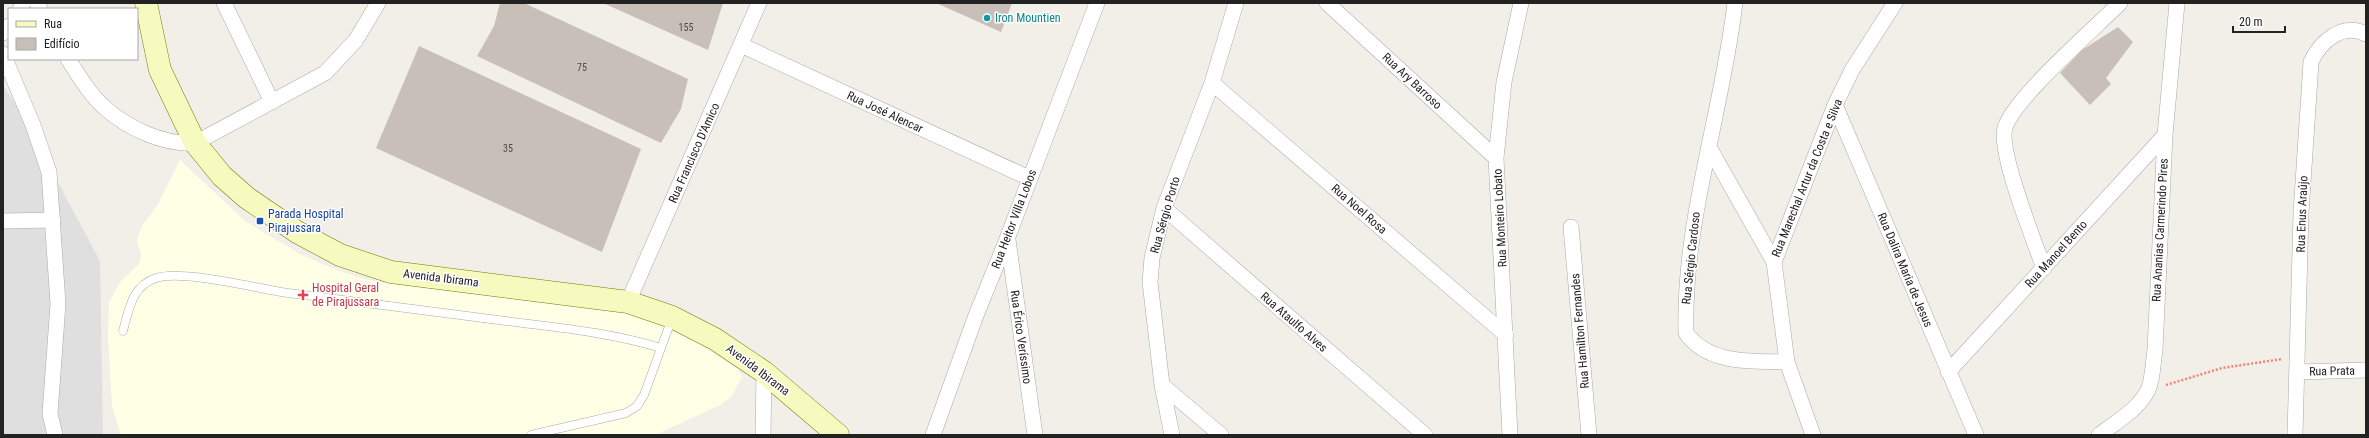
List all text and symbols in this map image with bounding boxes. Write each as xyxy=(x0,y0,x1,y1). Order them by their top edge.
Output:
legend xyxy=(8,8,138,60)
scale bar xyxy=(2233,8,2285,34)
place label: Iron Mountien xyxy=(995,11,1061,25)
marker: Iron Mountien xyxy=(982,13,992,23)
text: 20 m xyxy=(2239,15,2263,29)
text: Rua xyxy=(44,17,62,31)
house number: 155 xyxy=(679,22,693,33)
text: Edifício xyxy=(44,37,80,51)
street label: Rua Ary Barroso xyxy=(1379,50,1445,112)
house number: 75 xyxy=(577,62,587,73)
street label: Rua José Alencar xyxy=(845,88,926,136)
street label: Rua Marechal Artur da Costa e Silva xyxy=(1769,97,1845,259)
street label: Rua Francisco D'Amico xyxy=(666,101,722,205)
house number: 35 xyxy=(503,143,513,154)
street label: Rua Ananias Carmerindo Pires xyxy=(2149,158,2171,302)
street label: Rua Heitor Villa Lobos xyxy=(989,167,1039,271)
street label: Rua Monteiro Lobato xyxy=(1490,168,1510,268)
street label: Rua Sérgio Porto xyxy=(1147,175,1183,255)
street label: Rua Enus Araújo xyxy=(2294,175,2310,253)
street label: Rua Noel Rosa xyxy=(1328,181,1390,237)
place label: Parada Hospital Pirajussara xyxy=(268,207,344,235)
street label: Rua Sérgio Cardoso xyxy=(1679,211,1703,305)
street label: Rua Dalira Maria de Jesus xyxy=(1875,211,1935,329)
marker: Parada Hospital Pirajussara xyxy=(255,216,265,226)
street label: Rua Manoel Bento xyxy=(2022,217,2090,291)
street label: Avenida Ibirama xyxy=(402,266,480,290)
street label: Rua Hamilton Fernandes xyxy=(1568,273,1592,389)
place label: Hospital Geral de Pirajussara xyxy=(312,281,380,309)
marker: Hospital Geral de Pirajussara xyxy=(297,289,309,301)
street label: Rua Érico Veríssimo xyxy=(1007,289,1036,385)
street label: Rua Ataulfo Alves xyxy=(1258,289,1330,355)
street label: Avenida Ibirama xyxy=(723,342,793,399)
street label: Rua Prata xyxy=(2309,364,2355,378)

